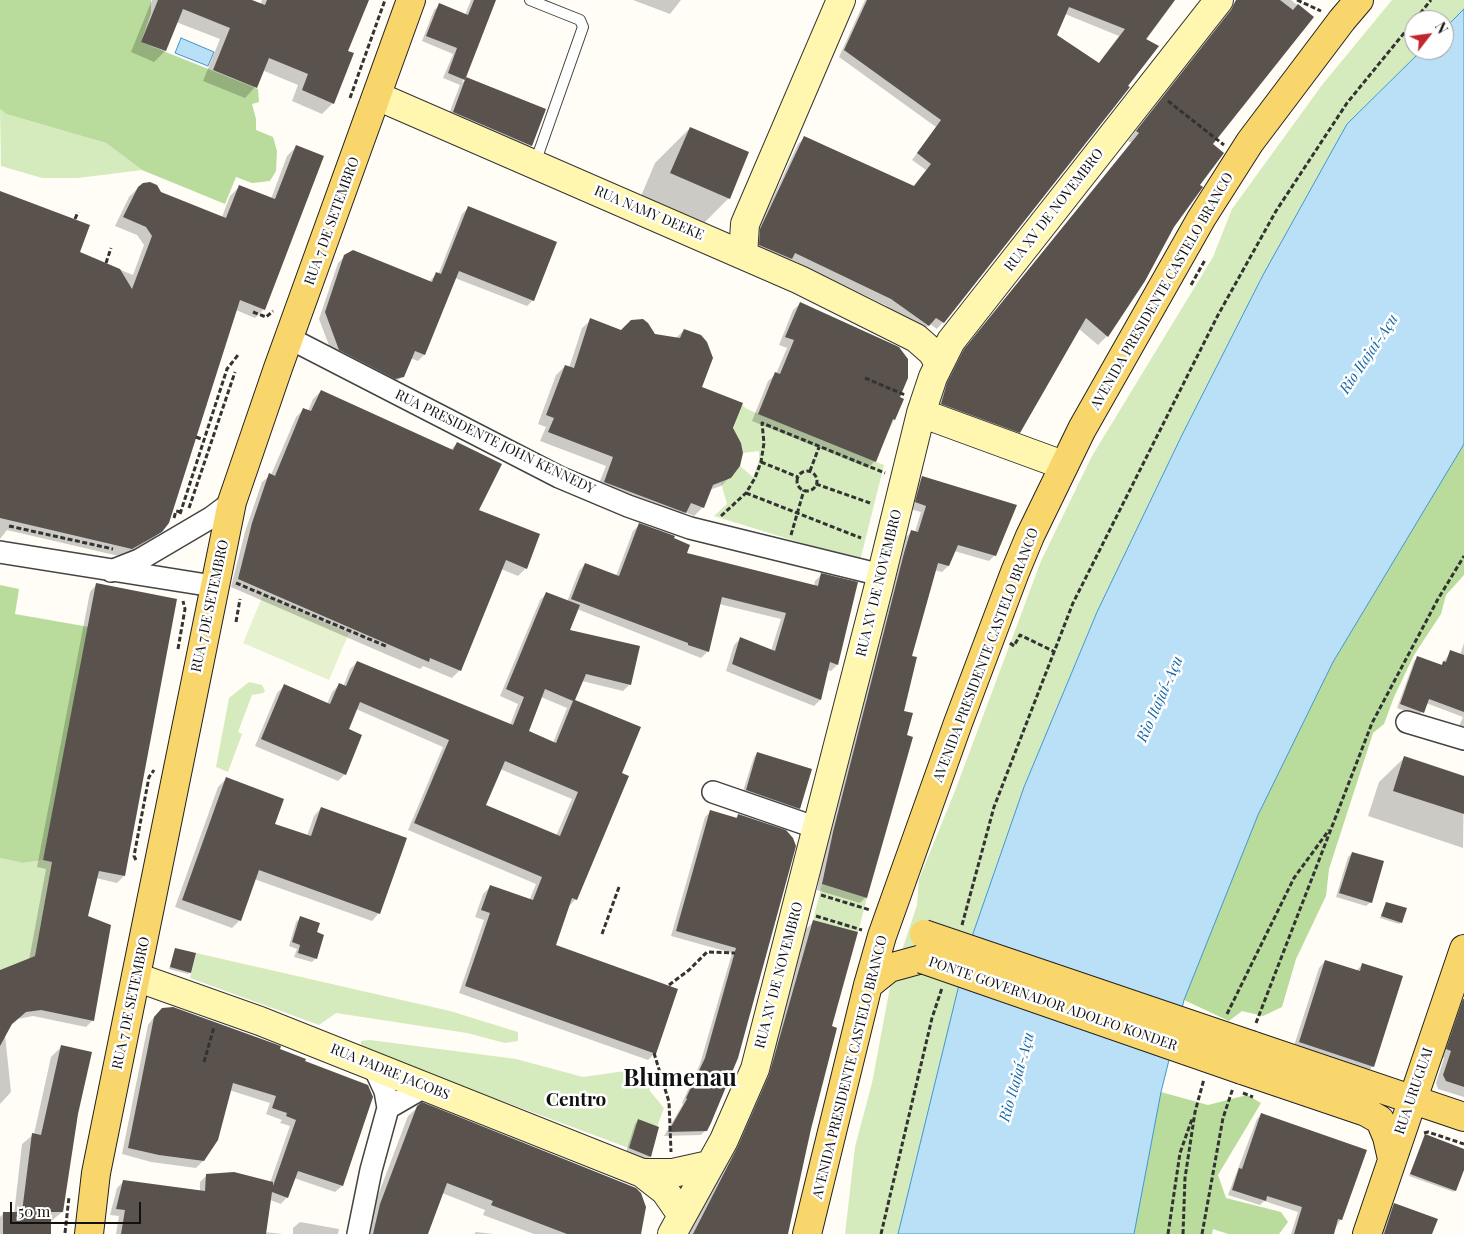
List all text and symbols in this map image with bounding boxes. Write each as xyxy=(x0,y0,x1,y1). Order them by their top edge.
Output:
north arrow xyxy=(1404,10,1454,60)
text: N xyxy=(1431,19,1452,37)
street label: RUA XV DE NOVEMBRO xyxy=(1001,145,1107,275)
street label: RUA 7 DE SETEMBRO xyxy=(301,155,363,287)
street label: AVENIDA PRESIDENTE CASTELO BRANCO xyxy=(1087,170,1237,412)
street label: RUA NAMY DEEKE xyxy=(592,182,706,244)
water label: Rio Itajaí-Açu xyxy=(1336,311,1402,397)
street label: RUA PRESIDENTE JOHN KENNEDY xyxy=(392,386,598,498)
street label: RUA XV DE NOVEMBRO xyxy=(853,508,905,658)
street label: AVENIDA PRESIDENTE CASTELO BRANCO xyxy=(930,526,1042,784)
street label: RUA 7 DE SETEMBRO xyxy=(188,538,232,674)
water label: Rio Itajaí-Açu xyxy=(1133,653,1187,745)
street label: RUA XV DE NOVEMBRO xyxy=(751,900,807,1050)
street label: AVENIDA PRESIDENTE CASTELO BRANCO xyxy=(809,934,891,1200)
street label: RUA 7 DE SETEMBRO xyxy=(109,935,153,1071)
street label: PONTE GOVERNADOR ADOLFO KONDER xyxy=(926,953,1180,1055)
water label: Rio Itajaí-Açu xyxy=(996,1030,1038,1124)
street label: RUA PADRE JACOBS xyxy=(328,1040,452,1104)
street label: RUA URUGUAI xyxy=(1391,1045,1437,1137)
district label: Blumenau xyxy=(623,1065,737,1093)
district label: Centro xyxy=(546,1089,606,1111)
scale bar xyxy=(12,1192,144,1224)
text: 50 m xyxy=(18,1201,50,1221)

